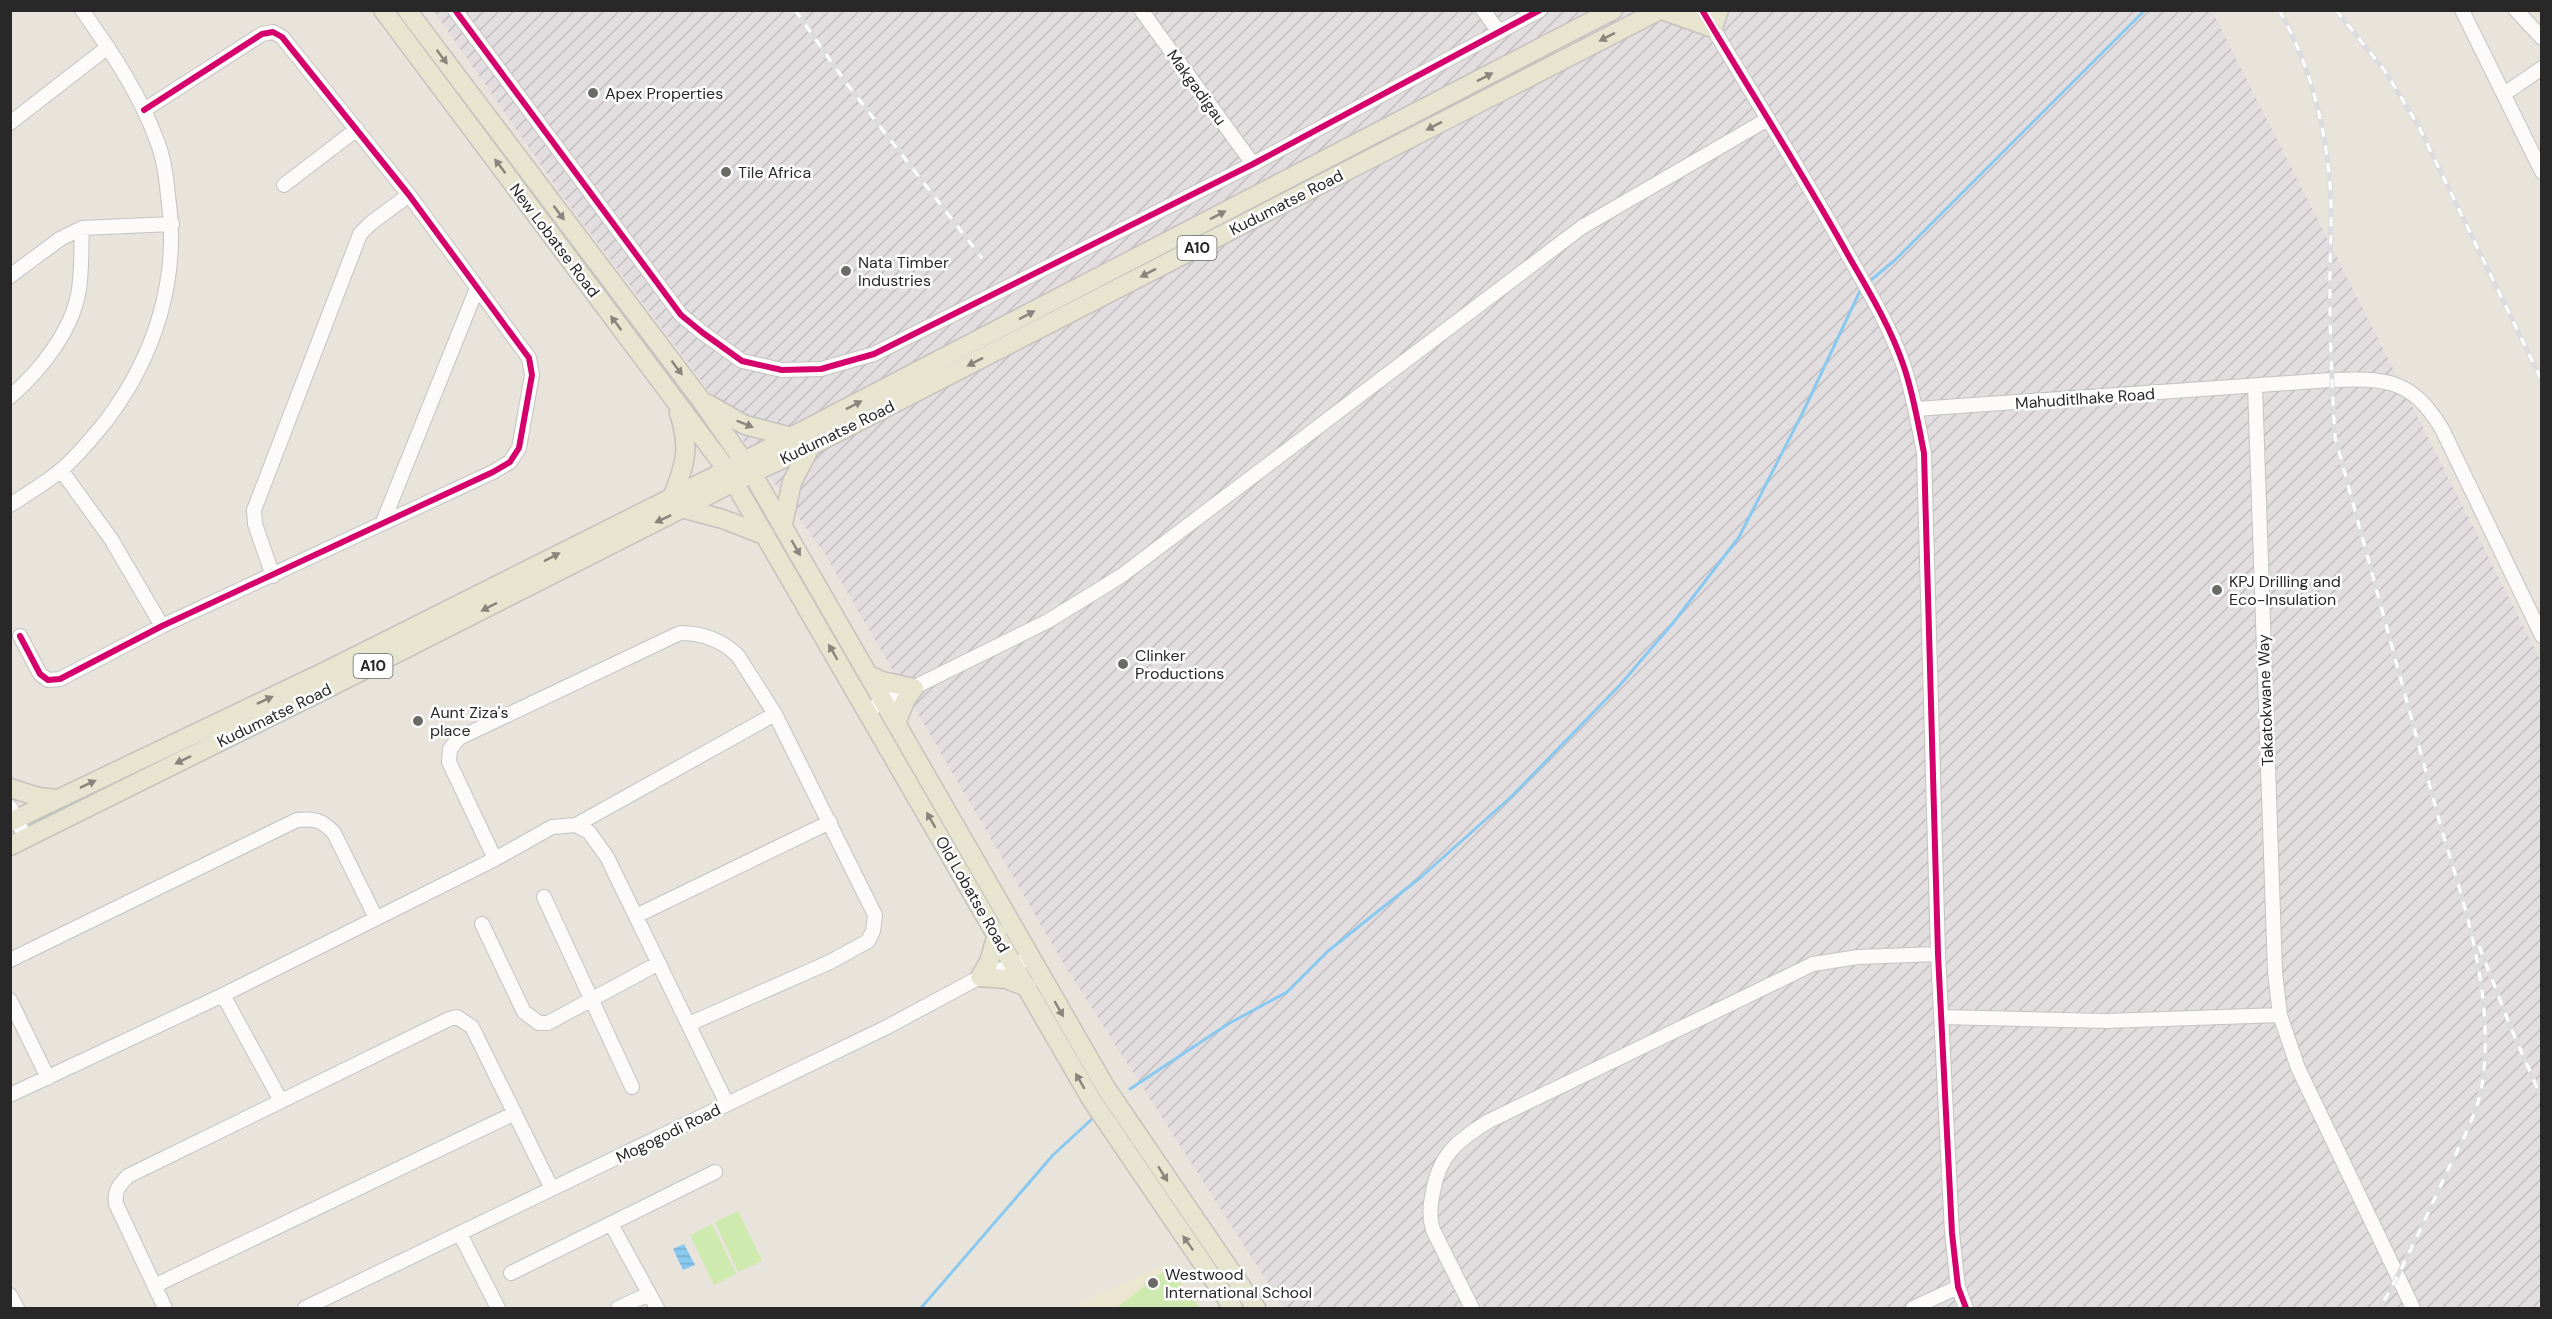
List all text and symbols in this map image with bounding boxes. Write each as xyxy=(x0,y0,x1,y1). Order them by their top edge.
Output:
one-way arrow xyxy=(1599,32,1616,42)
street label: Makgadigau xyxy=(1162,45,1231,129)
one-way arrow xyxy=(435,50,447,65)
one-way arrow xyxy=(1476,72,1493,82)
place label: Apex Properties xyxy=(605,83,723,104)
marker: Apex Properties xyxy=(586,86,600,100)
one-way arrow xyxy=(1425,121,1442,131)
one-way arrow xyxy=(494,158,506,174)
place label: Tile Africa xyxy=(738,162,811,183)
marker: Tile Africa xyxy=(719,165,733,179)
street label: Kudumatse Road xyxy=(1226,165,1347,240)
street label: New Lobatse Road xyxy=(505,179,604,301)
one-way arrow xyxy=(553,205,565,220)
one-way arrow xyxy=(1210,211,1227,220)
road number: A10 xyxy=(1178,236,1216,260)
place label: Nata Timber Industries xyxy=(858,252,949,291)
marker: Nata Timber Industries xyxy=(839,264,853,278)
one-way arrow xyxy=(1140,268,1157,278)
one-way arrow xyxy=(1018,310,1035,320)
one-way arrow xyxy=(611,315,623,330)
one-way arrow xyxy=(966,357,983,367)
one-way arrow xyxy=(671,361,683,376)
street label: Mahuditlhake Road xyxy=(2014,383,2156,414)
street label: Kudumatse Road xyxy=(776,396,898,469)
one-way arrow xyxy=(845,400,862,410)
one-way arrow xyxy=(736,419,754,429)
one-way arrow xyxy=(655,515,672,524)
one-way arrow xyxy=(791,540,802,556)
one-way arrow xyxy=(543,552,560,562)
place label: KPJ Drilling and Eco-Insulation xyxy=(2229,571,2341,610)
marker: KPJ Drilling and Eco-Insulation xyxy=(2210,583,2224,597)
one-way arrow xyxy=(480,602,497,612)
street label: Takatokwane Way xyxy=(2253,634,2278,766)
one-way arrow xyxy=(829,643,839,660)
place label: Clinker Productions xyxy=(1135,645,1224,684)
road number: A10 xyxy=(354,654,392,678)
marker: Clinker Productions xyxy=(1116,657,1130,671)
street label: Kudumatse Road xyxy=(213,679,335,752)
one-way arrow xyxy=(256,696,273,705)
place label: Aunt Ziza's place xyxy=(430,702,508,741)
marker: Aunt Ziza's place xyxy=(411,714,425,728)
one-way arrow xyxy=(175,756,192,765)
one-way arrow xyxy=(80,779,97,788)
one-way arrow xyxy=(926,811,936,828)
street label: Old Lobatse Road xyxy=(931,832,1014,956)
one-way arrow xyxy=(1054,1001,1065,1017)
one-way arrow xyxy=(1076,1072,1086,1089)
street label: Mogogodi Road xyxy=(612,1099,724,1168)
one-way arrow xyxy=(1158,1166,1169,1182)
one-way arrow xyxy=(1182,1235,1194,1251)
place label: Westwood International School xyxy=(1165,1264,1312,1303)
marker: Westwood International School xyxy=(1146,1276,1160,1290)

